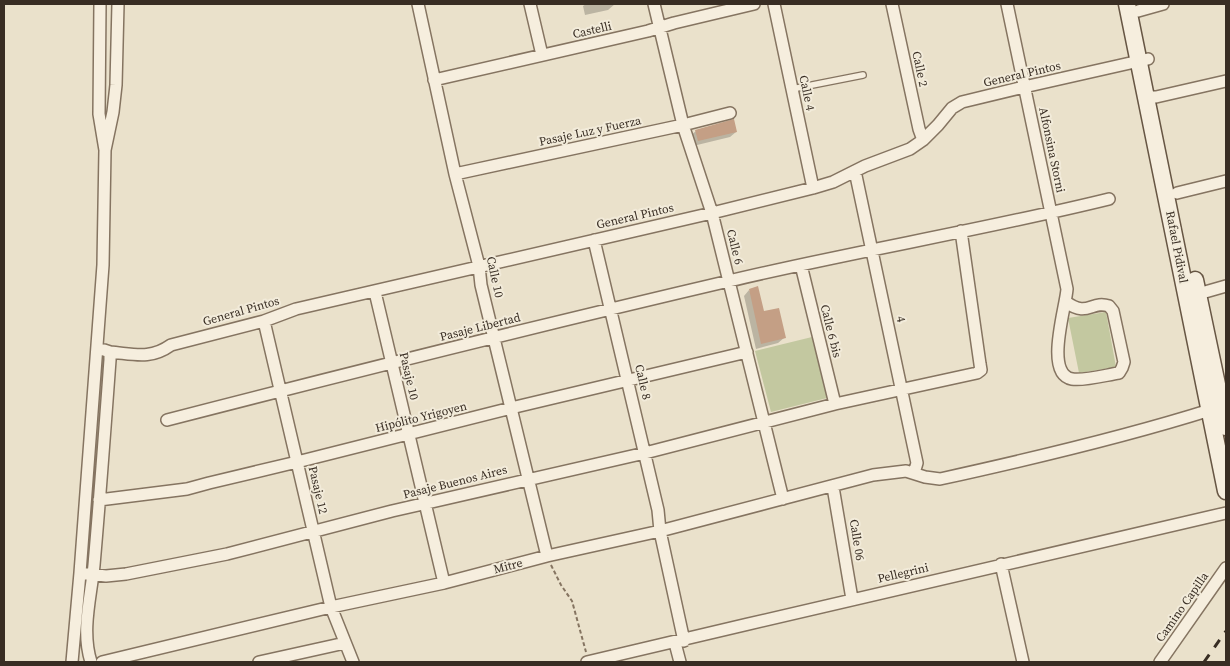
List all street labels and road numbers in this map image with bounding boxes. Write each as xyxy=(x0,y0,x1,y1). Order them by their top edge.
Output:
street label: Castelli xyxy=(571,18,613,42)
street label: Calle 2 xyxy=(908,50,932,88)
street label: General Pintos xyxy=(982,57,1062,91)
street label: Calle 4 xyxy=(795,74,819,112)
street label: Alfonsina Storni xyxy=(1035,106,1069,195)
street label: Pasaje Luz y Fuerza xyxy=(537,112,643,150)
street label: General Pintos xyxy=(595,199,675,233)
street label: Rafael Pidival xyxy=(1162,210,1192,285)
street label: Calle 6 xyxy=(723,228,747,266)
street label: Calle 10 xyxy=(483,255,507,299)
street label: General Pintos xyxy=(201,292,281,330)
street label: Calle 6 bis xyxy=(817,303,845,359)
street label: Pasaje Libertad xyxy=(438,309,522,345)
street label: 4 xyxy=(893,314,909,324)
street label: Pasaje 10 xyxy=(396,350,422,402)
street label: Calle 8 xyxy=(631,363,655,401)
street label: Hipólito Yrigoyen xyxy=(374,398,468,436)
street label: Pasaje Buenos Aires xyxy=(401,461,509,503)
street label: Pasaje 12 xyxy=(305,464,331,516)
street label: Calle 06 xyxy=(846,518,868,562)
street label: Mitre xyxy=(492,555,524,577)
street label: Pellegrini xyxy=(876,559,930,587)
street label: Camino Capilla xyxy=(1152,568,1213,645)

